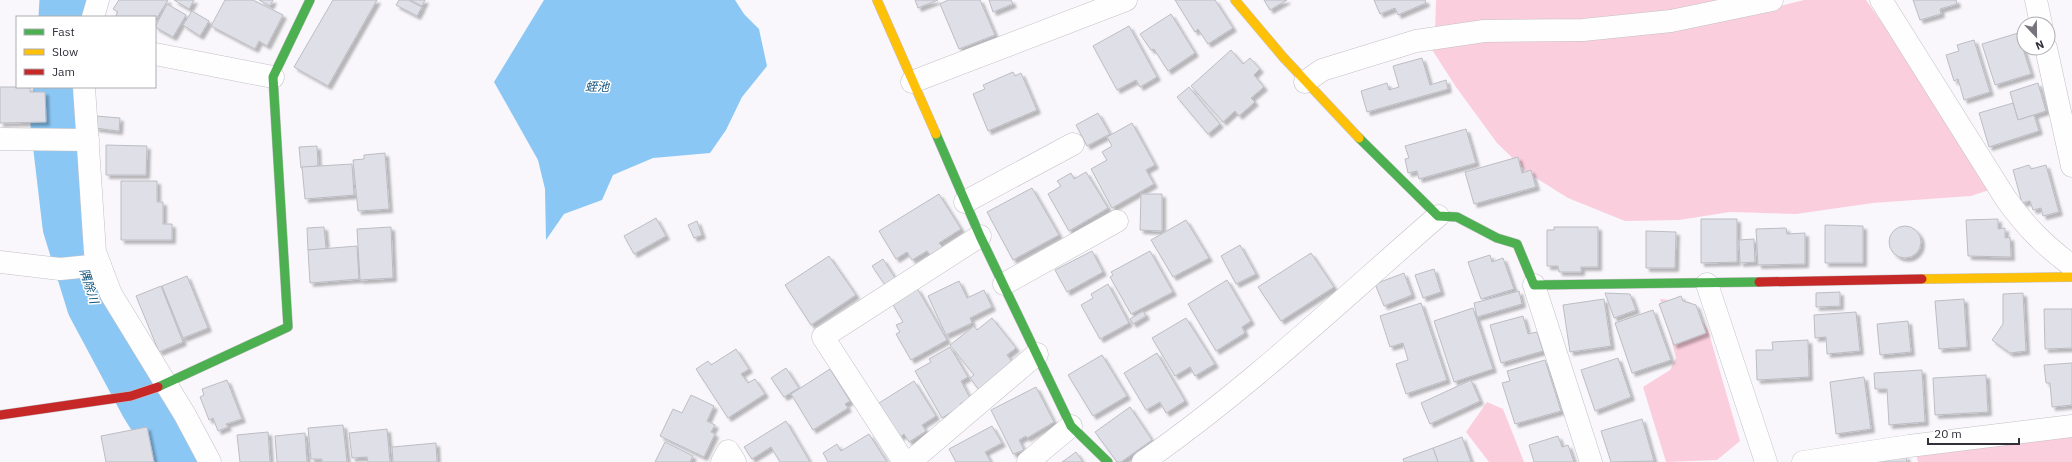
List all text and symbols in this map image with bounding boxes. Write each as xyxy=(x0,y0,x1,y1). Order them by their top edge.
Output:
legend xyxy=(16,16,156,88)
north arrow xyxy=(2016,16,2056,56)
text: Fast xyxy=(52,24,75,39)
text: N xyxy=(2033,37,2046,53)
text: Slow xyxy=(52,44,78,59)
text: Jam xyxy=(52,64,75,79)
water label: 蛭池 xyxy=(585,79,610,94)
water label: 隅除川 xyxy=(77,266,103,307)
scale bar xyxy=(1928,420,2019,446)
text: 20 m xyxy=(1934,426,1962,441)

